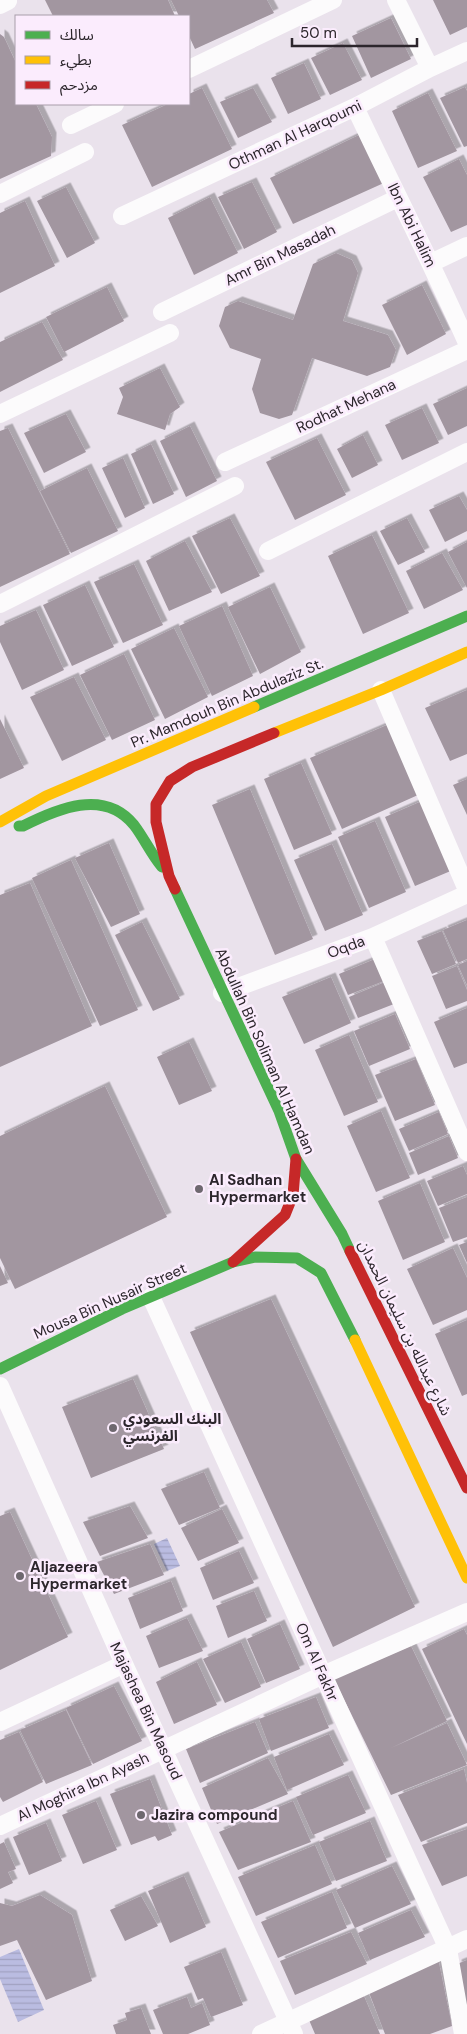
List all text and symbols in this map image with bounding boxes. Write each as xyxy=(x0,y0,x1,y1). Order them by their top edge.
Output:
legend xyxy=(15,15,190,105)
scale bar xyxy=(292,15,417,47)
text: 50 m xyxy=(300,23,337,43)
text: سالك xyxy=(60,25,94,45)
text: بطيء xyxy=(60,50,92,71)
text: مزدحم xyxy=(60,75,98,96)
street label: Othman Al Harqoumi xyxy=(225,95,365,175)
street label: Ibn Abi Halim xyxy=(383,180,441,270)
street label: Amr Bin Masadah xyxy=(221,220,339,290)
street label: Rodhat Mehana xyxy=(293,374,399,438)
street label: Pr. Mamdouh Bin Abdulaziz St. xyxy=(128,653,326,753)
street label: Oqda xyxy=(324,931,368,963)
street label: Abdullah Bin Soliman Al Hamdan xyxy=(210,945,320,1157)
place label: Al Sadhan Hypermarket xyxy=(209,1170,306,1207)
marker: Al Sadhan Hypermarket xyxy=(193,1183,205,1195)
street label: شارع عبدالله بن سليمان الحمدان xyxy=(352,1237,456,1420)
street label: Mousa Bin Nusair Street xyxy=(30,1258,190,1344)
place label: البنك السعودي الفرنسي xyxy=(123,1409,221,1447)
marker: البنك السعودي الفرنسي xyxy=(107,1422,119,1434)
place label: Aljazeera Hypermarket xyxy=(30,1557,127,1594)
marker: Aljazeera Hypermarket xyxy=(14,1570,26,1582)
street label: Om Al Fakhr xyxy=(291,1620,343,1705)
street label: Majashea Bin Masoud xyxy=(105,1639,187,1783)
street label: Al Moghira Ibn Ayash xyxy=(14,1748,152,1826)
place label: Jazira compound xyxy=(151,1805,277,1825)
marker: Jazira compound xyxy=(135,1809,147,1821)

